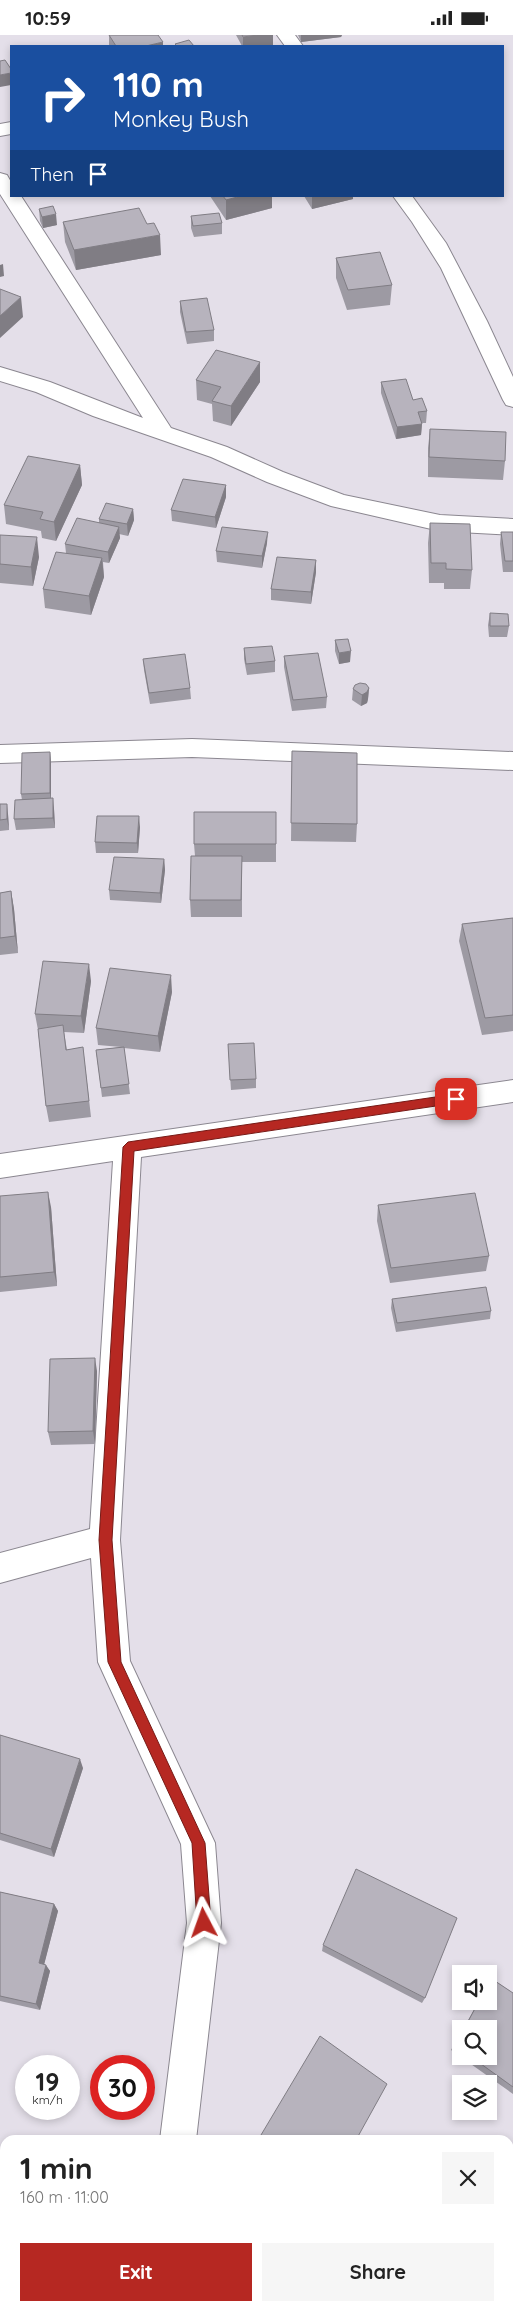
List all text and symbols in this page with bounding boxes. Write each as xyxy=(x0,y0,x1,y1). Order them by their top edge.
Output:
text: 10:59 xyxy=(25,6,71,30)
text: 110 m xyxy=(113,62,204,106)
icon: right xyxy=(30,65,95,130)
text: Monkey Bush xyxy=(113,105,249,133)
icon: arrive xyxy=(84,160,112,188)
text: Then xyxy=(30,162,74,186)
pin xyxy=(435,1078,477,1120)
icon: arrive xyxy=(442,1085,470,1113)
position arrow xyxy=(177,1896,229,1948)
map controls xyxy=(452,1965,497,2120)
button: sound xyxy=(452,1965,497,2010)
button: search xyxy=(452,2020,497,2065)
speed limit sign: 30 xyxy=(90,2055,155,2120)
text: 19 xyxy=(36,2066,59,2097)
button: layers xyxy=(452,2075,497,2120)
text: km/h xyxy=(32,2092,63,2107)
text: 1 min xyxy=(20,2149,93,2187)
button: close xyxy=(442,2152,494,2204)
text: 160 m · 11:00 xyxy=(20,2187,109,2207)
button: Exit xyxy=(20,2243,252,2301)
button: Share xyxy=(262,2243,494,2301)

